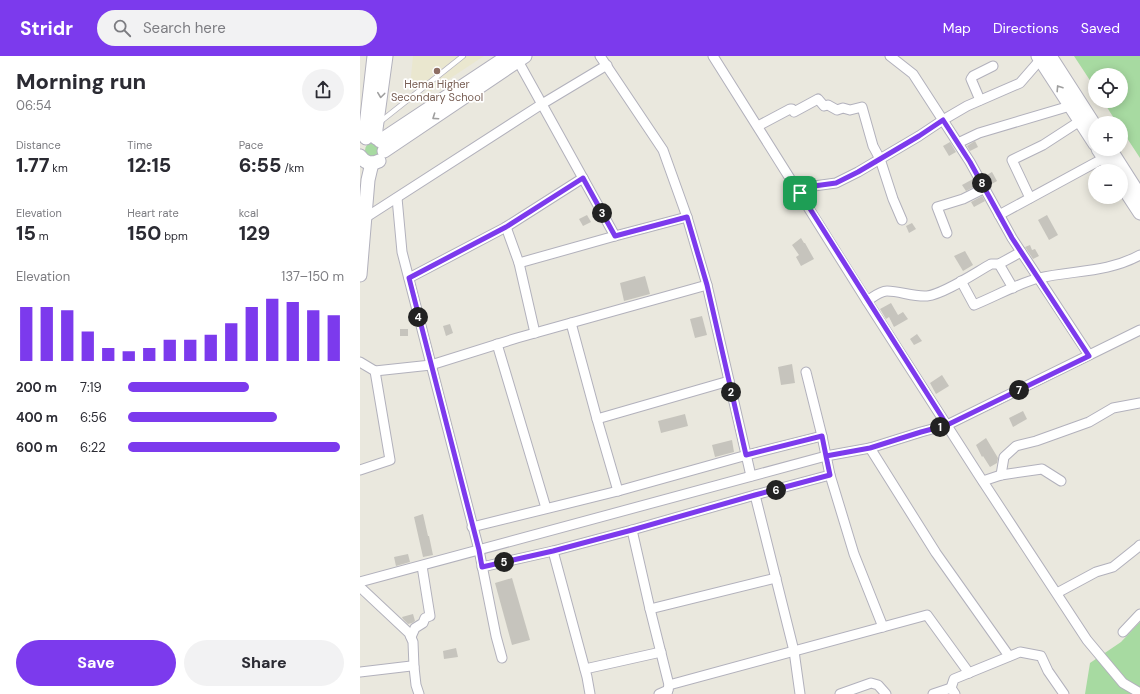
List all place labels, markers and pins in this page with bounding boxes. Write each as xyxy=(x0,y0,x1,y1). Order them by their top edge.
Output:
marker: Hema Higher Secondary School xyxy=(432,66,442,76)
place label: Hema Higher Secondary School xyxy=(391,77,483,104)
pin: 8 xyxy=(972,173,992,193)
pin xyxy=(783,176,817,210)
pin: 3 xyxy=(592,203,612,223)
pin: 4 xyxy=(408,307,428,327)
pin: 7 xyxy=(1009,380,1029,400)
pin: 2 xyxy=(721,382,741,402)
pin: 1 xyxy=(930,417,950,437)
pin: 6 xyxy=(766,480,786,500)
pin: 5 xyxy=(494,552,514,572)

